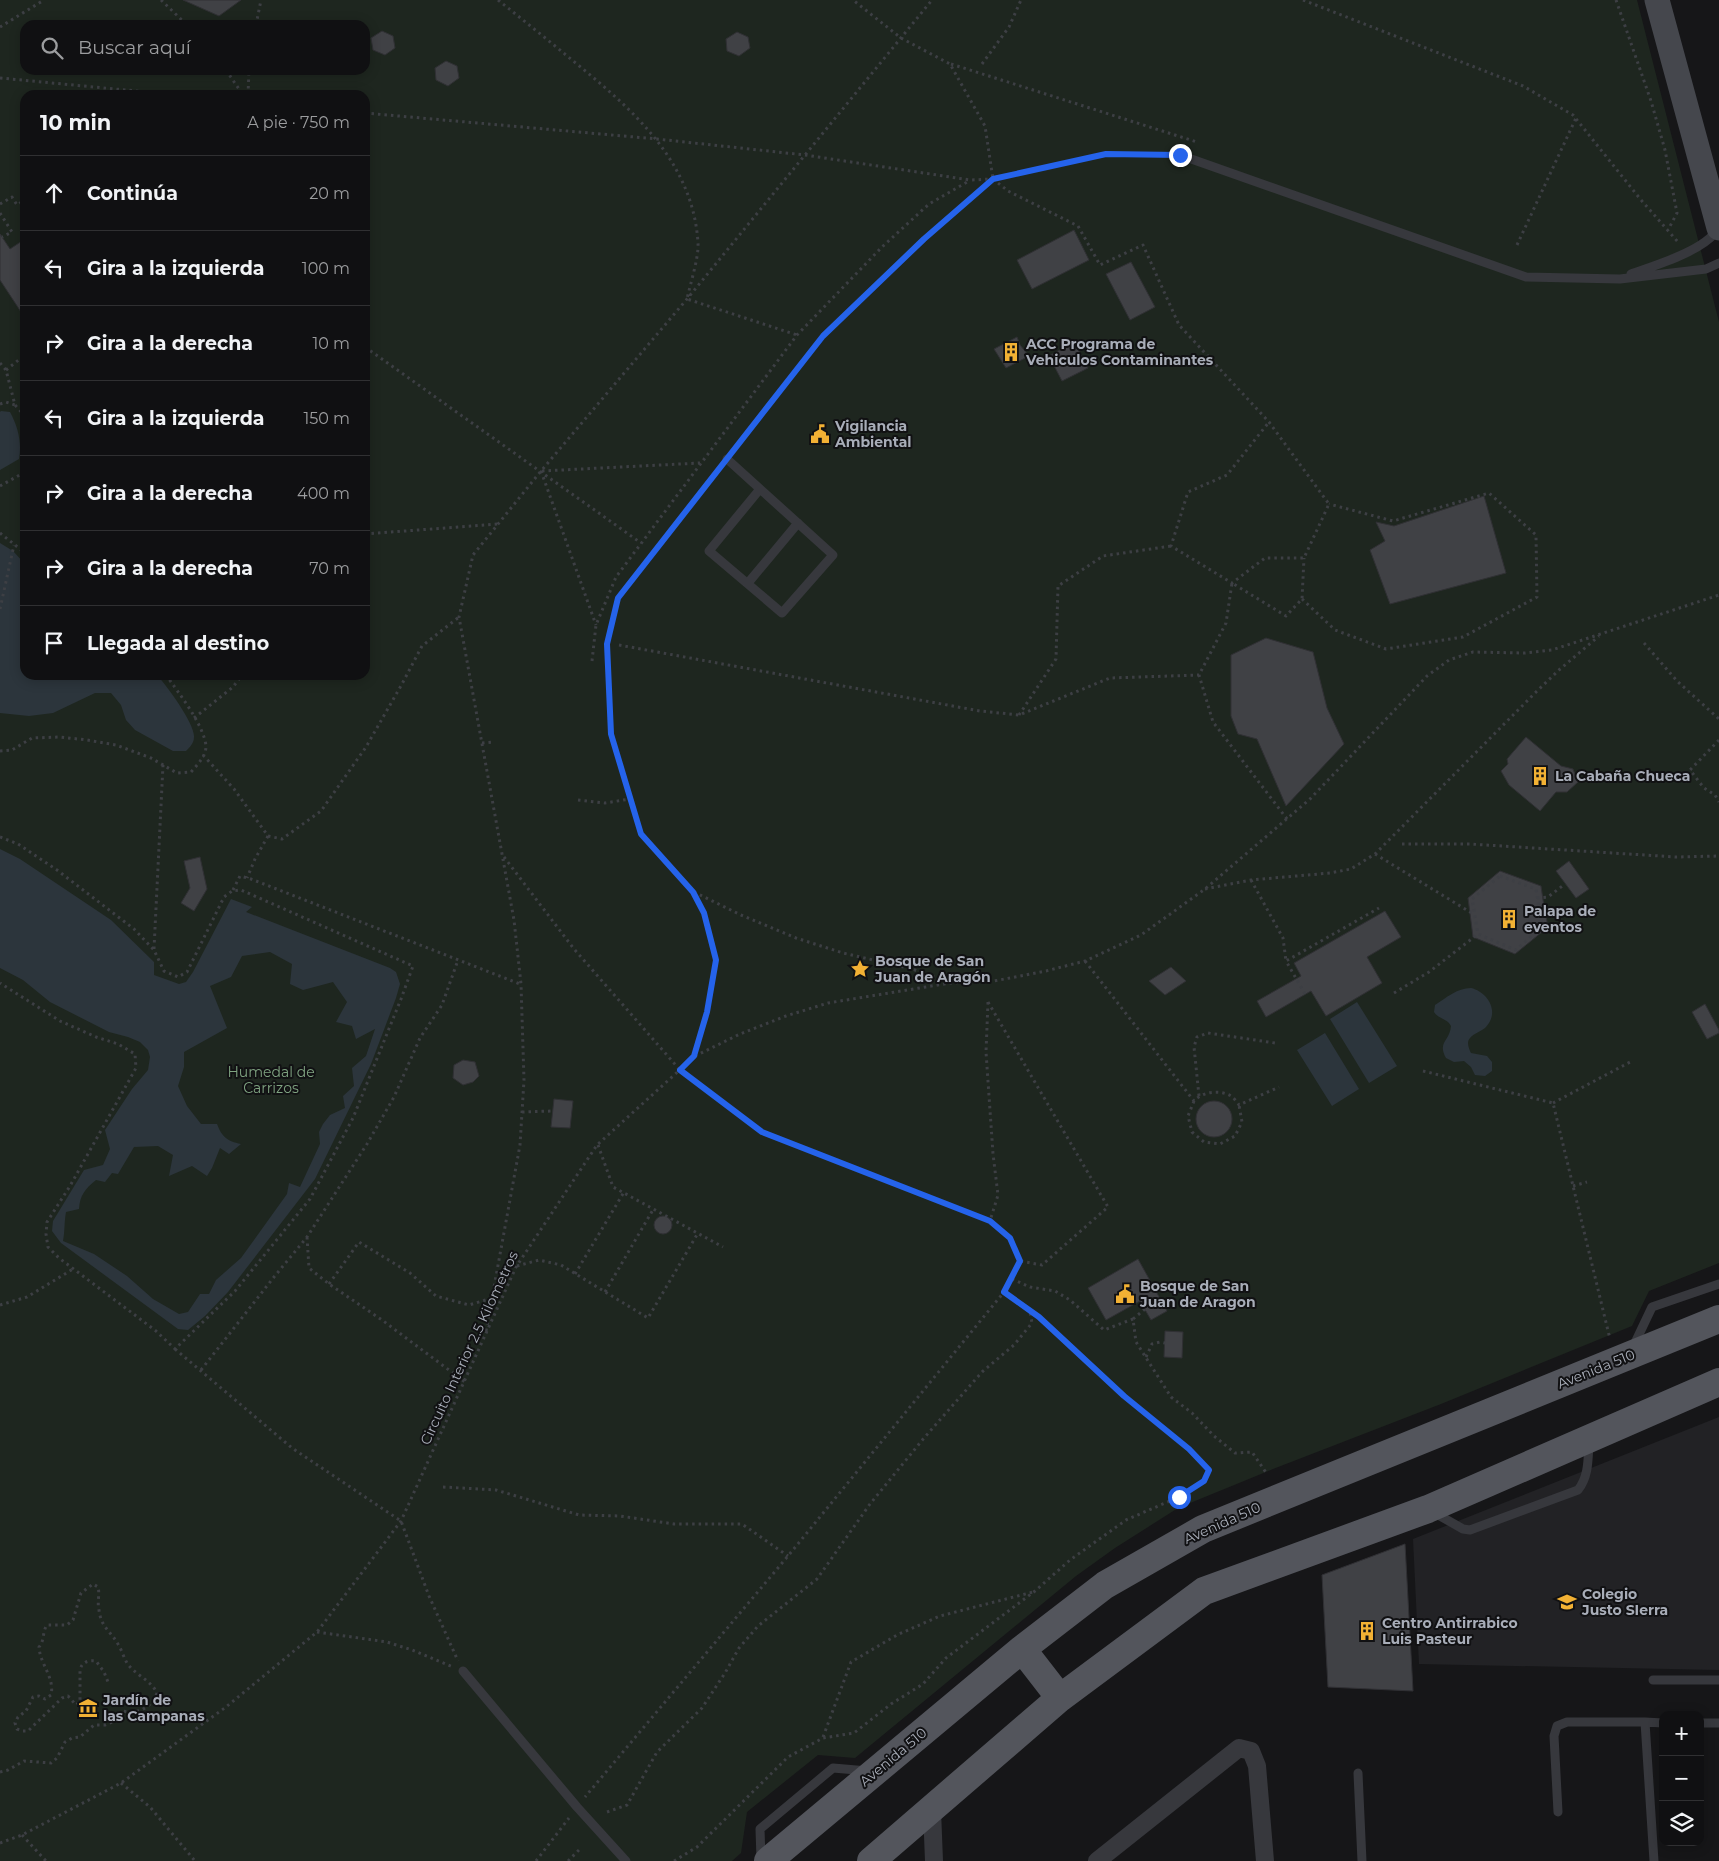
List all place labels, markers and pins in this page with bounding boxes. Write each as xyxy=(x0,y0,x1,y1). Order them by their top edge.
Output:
place label: ACC Programa de Vehiculos Contaminantes xyxy=(1025,335,1214,369)
building icon: ACC Programa de Vehiculos Contaminantes xyxy=(1000,341,1022,363)
place label: Vigilancia Ambiental xyxy=(834,417,911,451)
public building icon: Vigilancia Ambiental xyxy=(809,423,831,445)
building icon: La Cabaña Chueca xyxy=(1529,765,1551,787)
place label: La Cabaña Chueca xyxy=(1555,767,1690,785)
place label: Palapa de eventos xyxy=(1524,902,1596,936)
building icon: Palapa de eventos xyxy=(1498,908,1520,930)
place label: Bosque de San Juan de Aragón xyxy=(874,952,991,986)
place icon: Bosque de San Juan de Aragón xyxy=(849,958,871,980)
place label: Bosque de San Juan de Aragon xyxy=(1139,1277,1256,1311)
public building icon: Bosque de San Juan de Aragon xyxy=(1114,1283,1136,1305)
place label: Colegio Justo SIerra xyxy=(1581,1585,1668,1619)
school or university icon: Colegio Justo SIerra xyxy=(1556,1591,1578,1613)
place label: Centro Antirrabico Luis Pasteur xyxy=(1382,1614,1518,1648)
building icon: Centro Antirrabico Luis Pasteur xyxy=(1356,1620,1378,1642)
place label: Jardín de las Campanas xyxy=(102,1691,205,1725)
museum icon: Jardín de las Campanas xyxy=(77,1697,99,1719)

